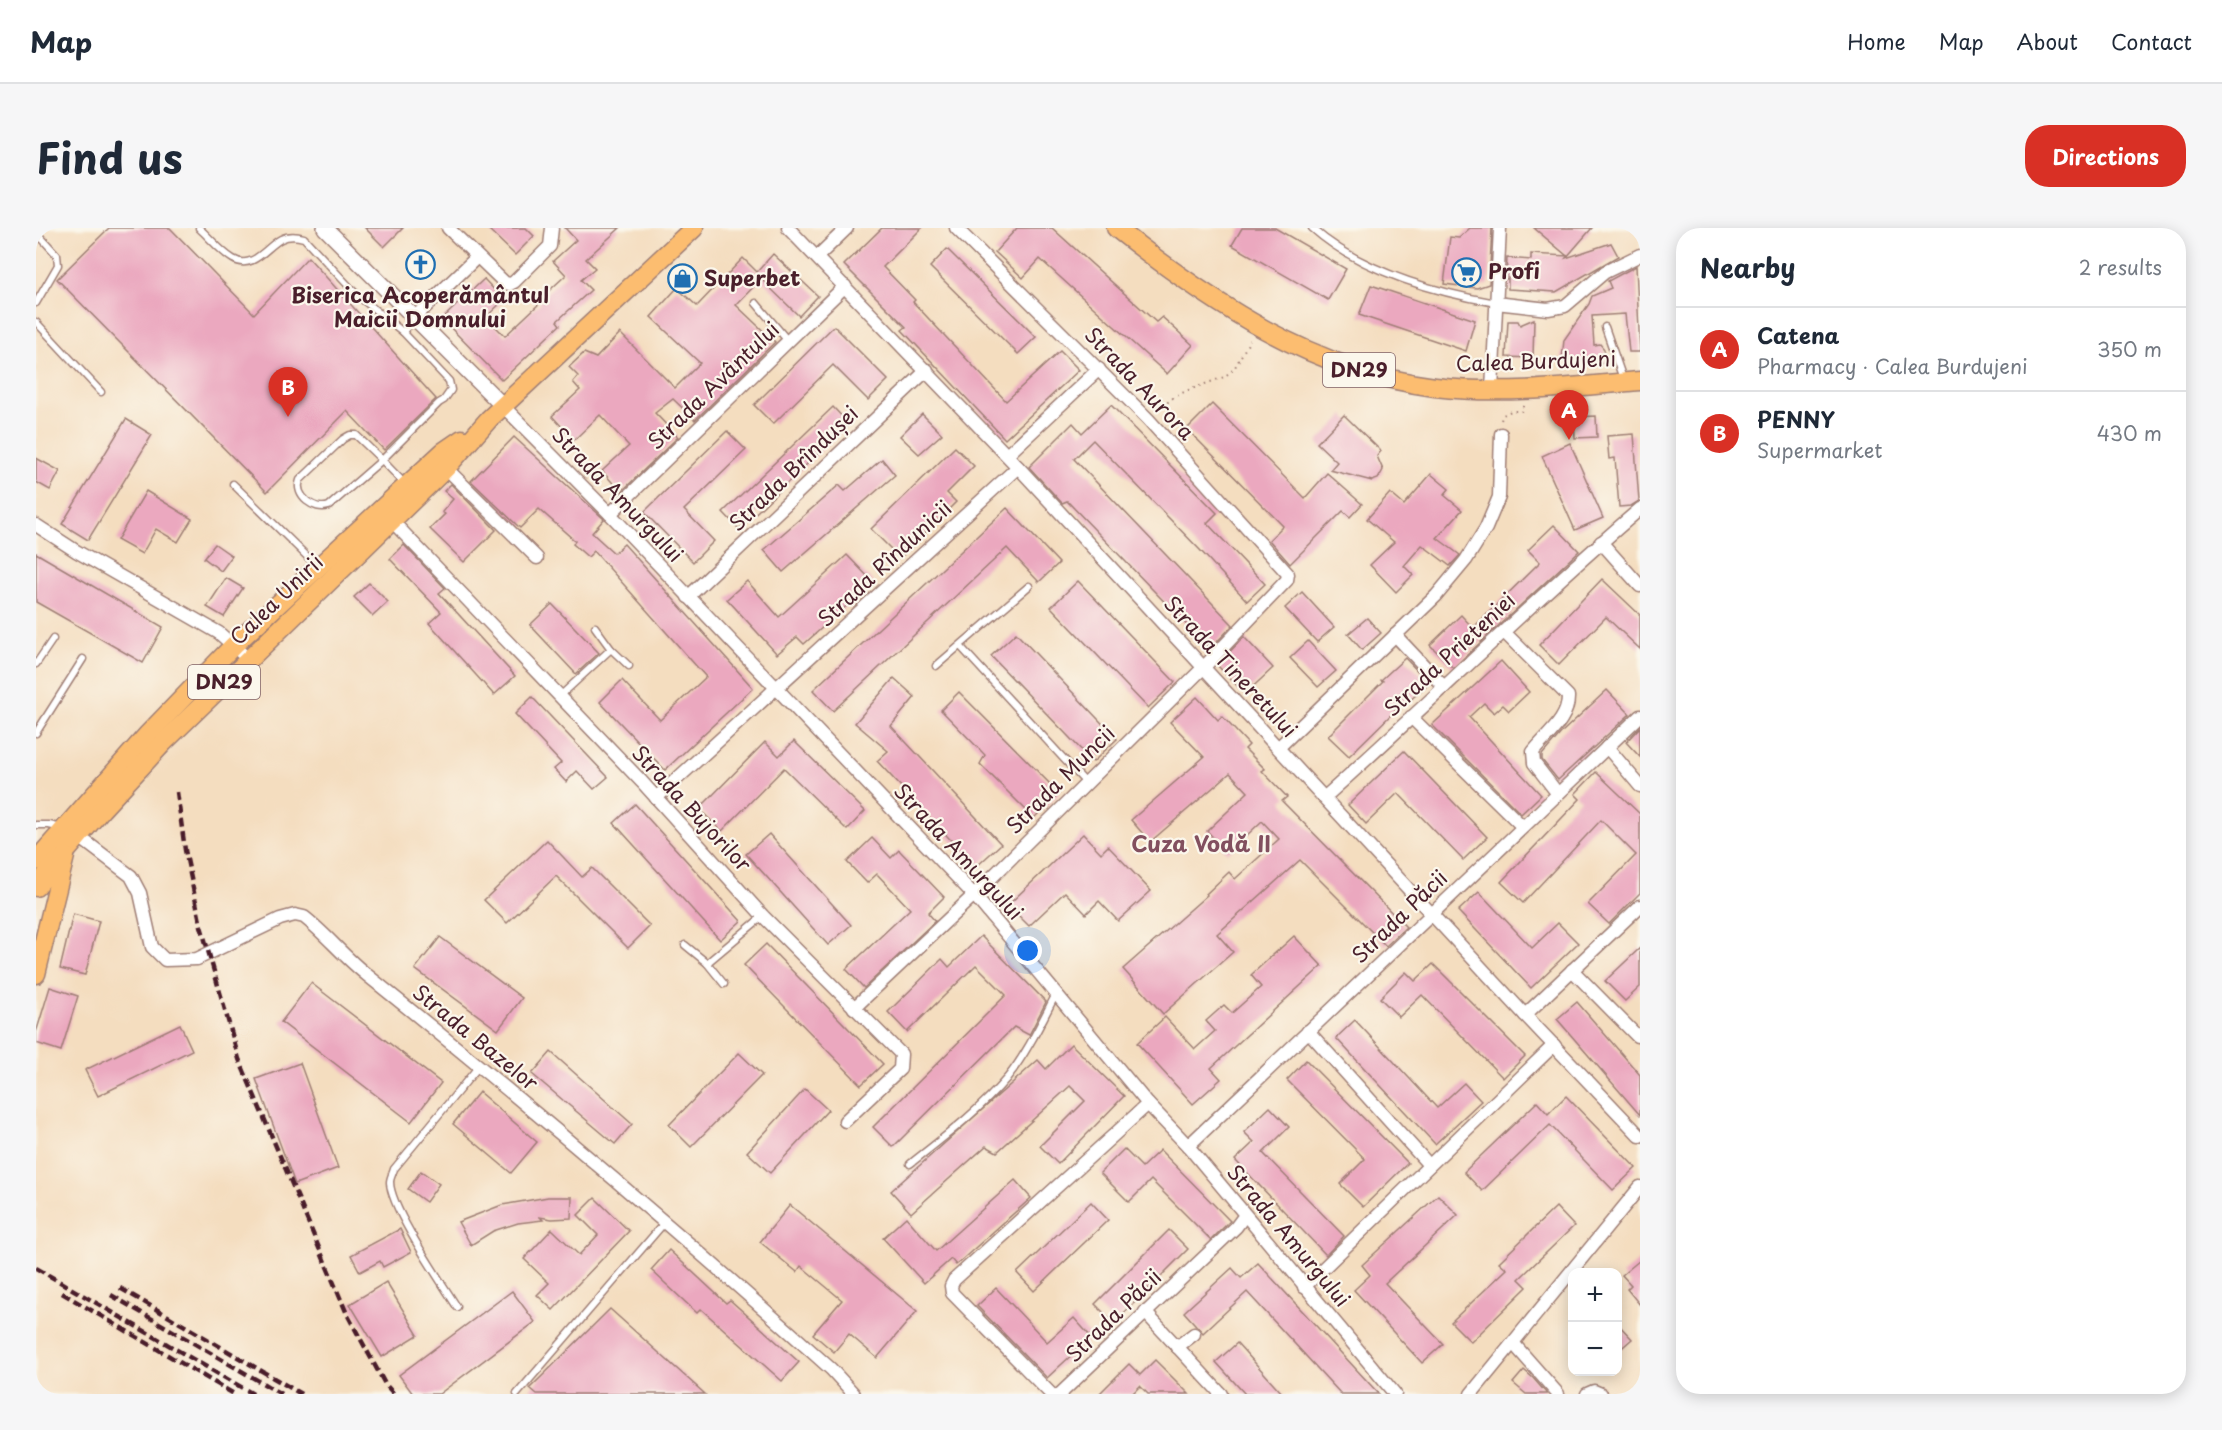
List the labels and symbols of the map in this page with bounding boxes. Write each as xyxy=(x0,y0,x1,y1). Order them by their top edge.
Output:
church icon: Biserica Acoperământul Maicii Domnului xyxy=(404,249,436,281)
place label: Profi xyxy=(1488,254,1540,286)
supermarket icon: Profi xyxy=(1451,256,1483,288)
place label: Superbet xyxy=(704,261,800,293)
shop icon: Superbet xyxy=(667,263,699,295)
place label: Biserica Acoperământul Maicii Domnului xyxy=(291,278,549,334)
street label: Strada Avântului xyxy=(639,313,786,456)
street label: Strada Aurora xyxy=(1078,319,1203,446)
street label: Calea Burdujeni xyxy=(1455,341,1617,379)
road number: DN29 xyxy=(1323,353,1395,387)
pin: B xyxy=(268,368,308,417)
pin: A xyxy=(1550,390,1588,440)
street label: Strada Brîndușei xyxy=(721,397,865,538)
street label: Strada Amurgului xyxy=(545,419,692,569)
street label: Strada Rîndunicii xyxy=(809,492,958,633)
street label: Calea Unirii xyxy=(221,546,330,652)
street label: Strada Prieteniei xyxy=(1376,584,1522,723)
street label: Strada Tineretului xyxy=(1157,587,1306,744)
road number: DN29 xyxy=(188,665,260,699)
street label: Strada Muncii xyxy=(998,717,1121,840)
street label: Strada Bujorilor xyxy=(625,737,760,878)
street label: Strada Amurgului xyxy=(887,775,1032,926)
district label: Cuza Vodă II xyxy=(1131,826,1271,859)
street label: Strada Păcii xyxy=(1343,861,1454,970)
your location xyxy=(1013,936,1042,965)
street label: Strada Bazelor xyxy=(406,976,546,1097)
street label: Strada Amurgului xyxy=(1220,1156,1359,1313)
street label: Strada Păcii xyxy=(1057,1260,1168,1369)

